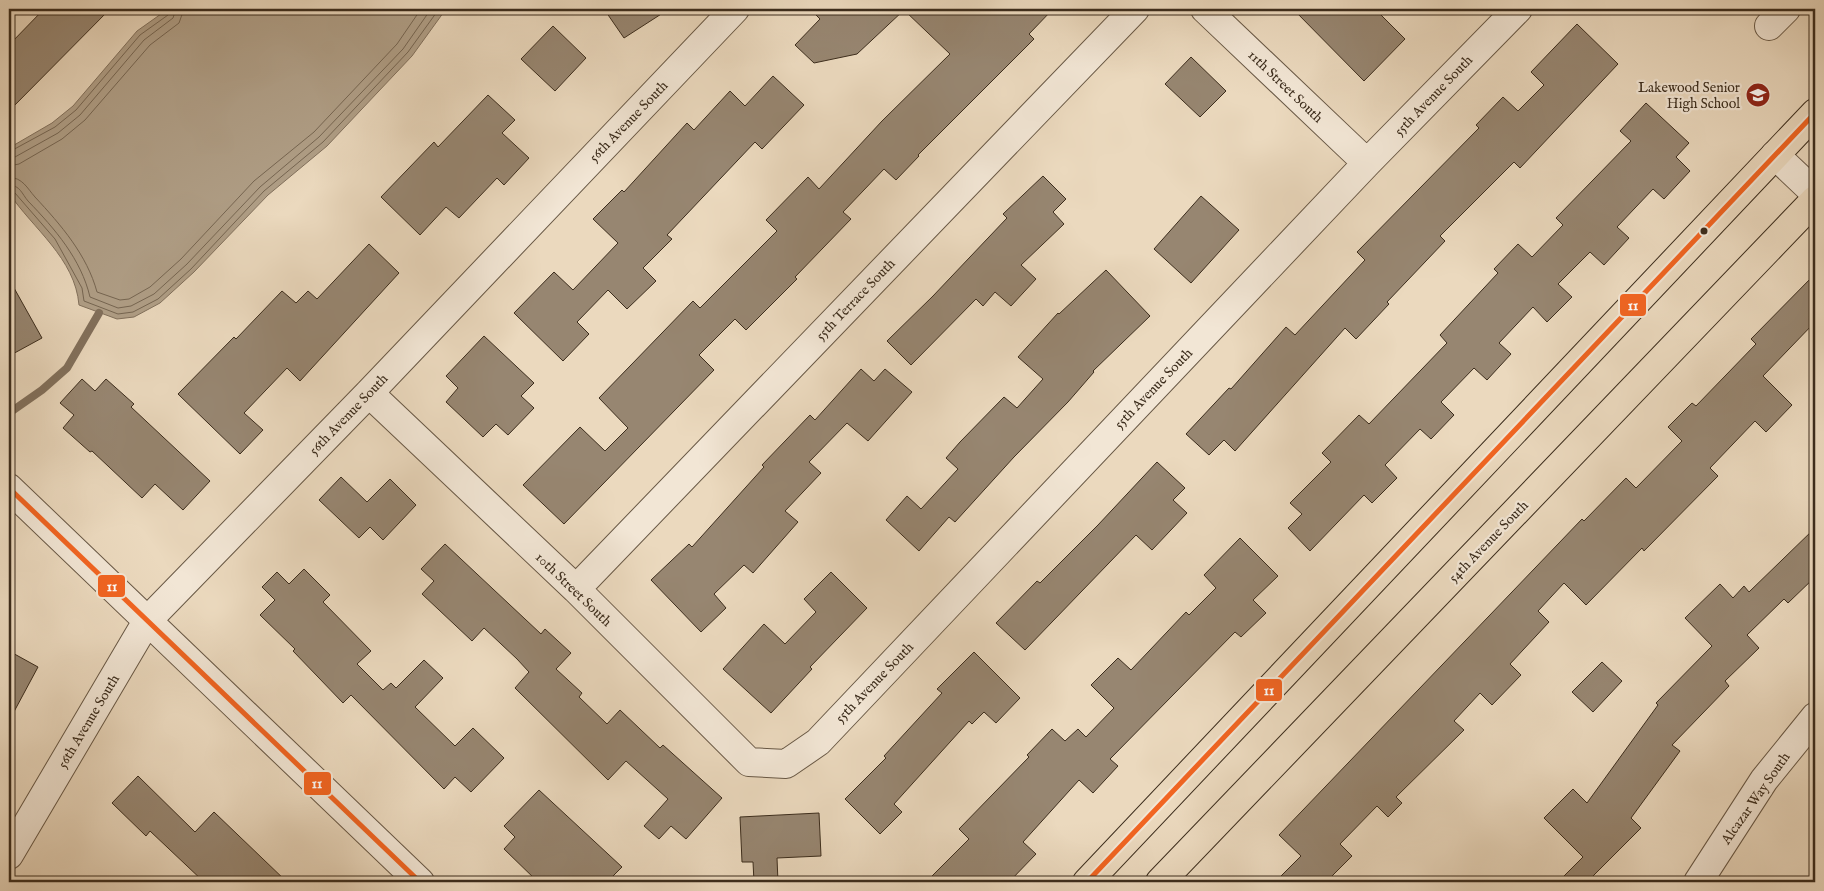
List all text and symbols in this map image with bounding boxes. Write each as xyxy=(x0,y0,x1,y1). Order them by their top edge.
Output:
street label: 11th Street South xyxy=(1244,46,1327,128)
street label: 55th Avenue South xyxy=(1391,51,1477,140)
street label: 56th Avenue South xyxy=(585,77,672,166)
place label: Lakewood Senior High School xyxy=(1638,79,1740,113)
school or university icon: Lakewood Senior High School xyxy=(1745,82,1771,108)
unlabelled marker xyxy=(1699,226,1709,236)
street label: 55th Terrace South xyxy=(812,255,900,344)
line badge: 11 xyxy=(1619,293,1647,317)
text: 11 xyxy=(1628,297,1638,315)
street label: 55th Avenue South xyxy=(1111,344,1197,433)
street label: 56th Avenue South xyxy=(305,370,392,459)
street label: 54th Avenue South xyxy=(1445,496,1533,587)
street label: 10th Street South xyxy=(531,549,616,631)
line badge: 11 xyxy=(97,574,126,598)
text: 11 xyxy=(107,578,117,596)
street label: 55th Avenue South xyxy=(832,638,918,727)
street label: 56th Avenue South xyxy=(54,671,124,772)
line badge: 11 xyxy=(1255,678,1283,702)
text: 11 xyxy=(1264,682,1274,700)
street label: Alcazar Way South xyxy=(1717,749,1795,849)
line badge: 11 xyxy=(303,771,332,796)
text: 11 xyxy=(312,775,322,793)

